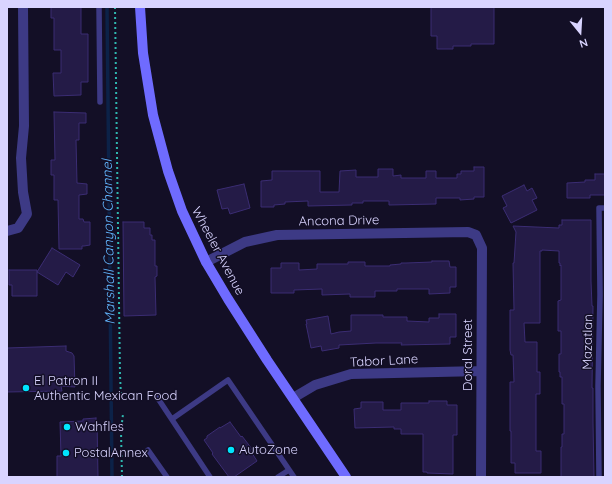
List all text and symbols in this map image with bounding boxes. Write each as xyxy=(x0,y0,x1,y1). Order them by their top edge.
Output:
north arrow xyxy=(560,12,600,52)
text: N xyxy=(578,36,590,51)
water label: Marshall Canyon Channel xyxy=(99,159,119,325)
street label: Wheeler Avenue xyxy=(188,204,248,298)
street label: Ancona Drive xyxy=(298,212,380,230)
street label: Mazatlan xyxy=(580,314,596,370)
street label: Doral Street xyxy=(460,319,476,391)
street label: Tabor Lane xyxy=(349,351,419,371)
place label: El Patron II Authentic Mexican Food xyxy=(34,373,177,404)
marker: El Patron II Authentic Mexican Food xyxy=(21,383,31,393)
place label: Wahfles xyxy=(75,419,124,435)
marker: Wahfles xyxy=(62,422,72,432)
place label: AutoZone xyxy=(239,442,298,458)
place label: PostalAnnex xyxy=(74,445,148,461)
marker: AutoZone xyxy=(226,445,236,455)
marker: PostalAnnex xyxy=(61,448,71,458)

